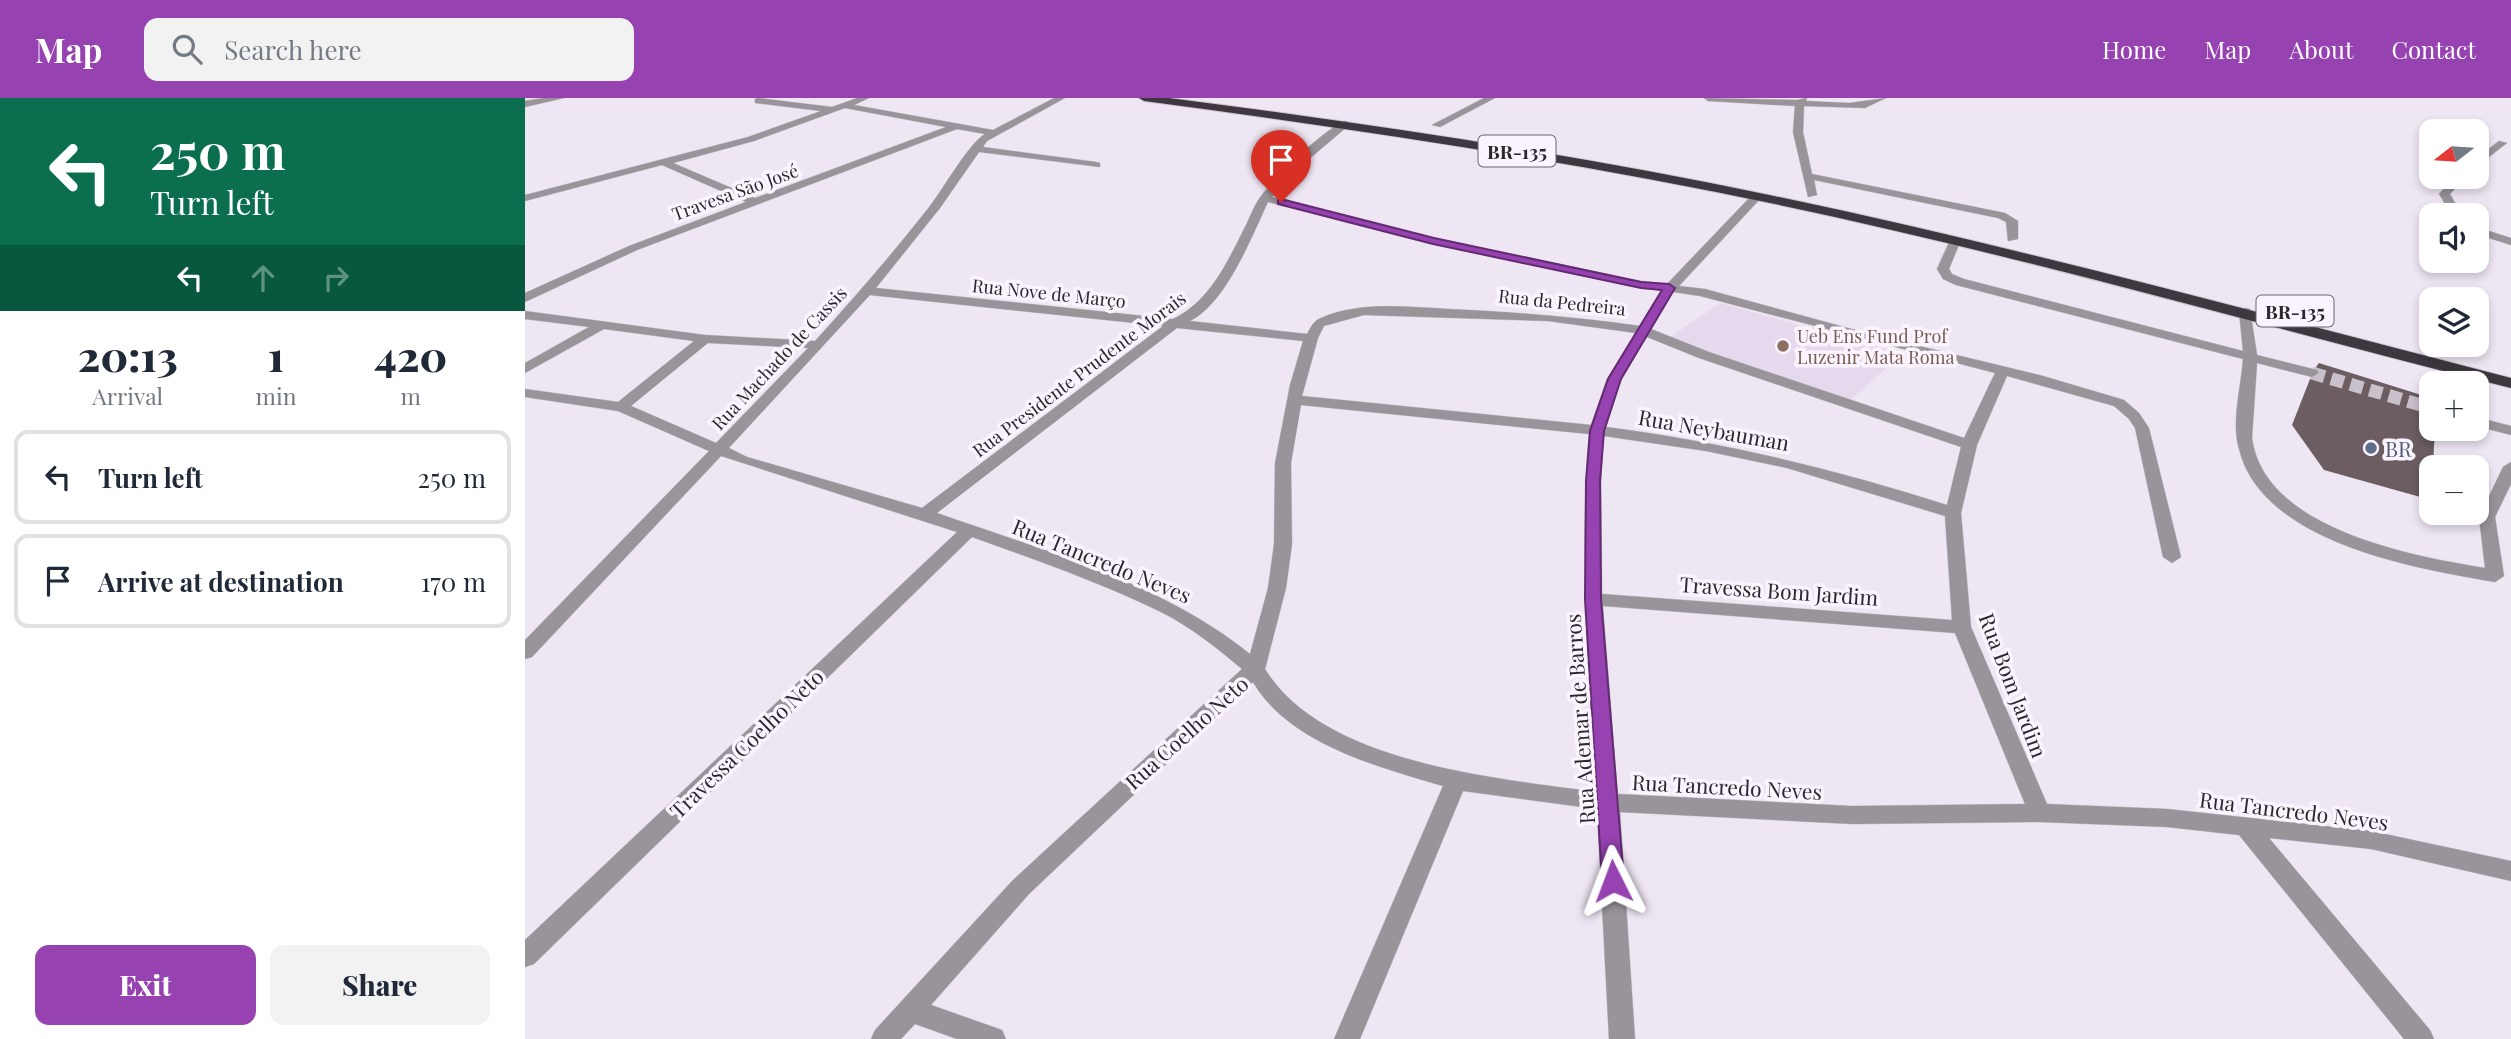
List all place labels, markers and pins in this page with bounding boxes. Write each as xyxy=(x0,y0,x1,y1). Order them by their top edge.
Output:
pin xyxy=(1251,130,1311,202)
place label: Ueb Ens Fund Prof Luzenir Mata Roma xyxy=(1797,324,1955,369)
marker: Ueb Ens Fund Prof Luzenir Mata Roma xyxy=(1775,338,1791,354)
place label: BR xyxy=(2385,434,2412,462)
marker: BR xyxy=(2363,440,2379,456)

